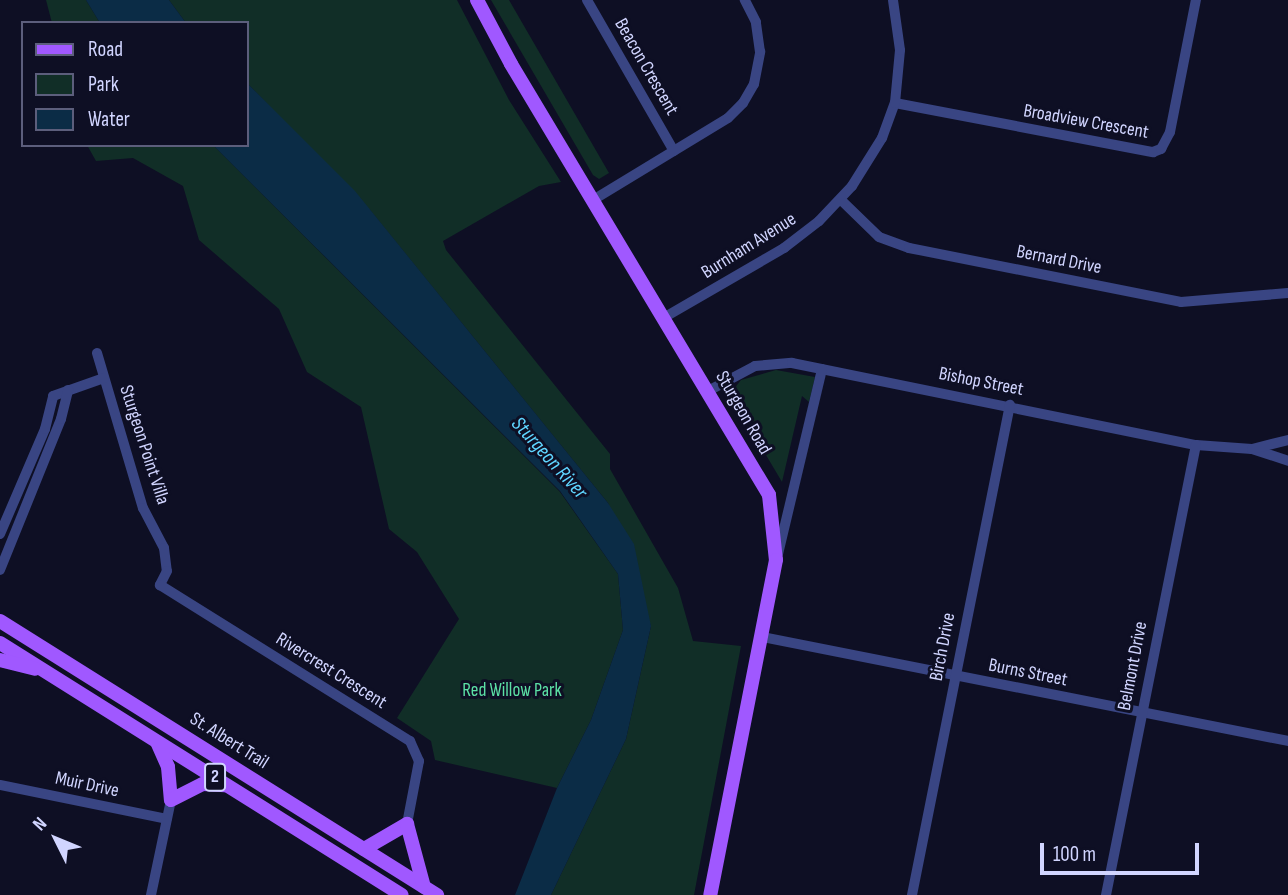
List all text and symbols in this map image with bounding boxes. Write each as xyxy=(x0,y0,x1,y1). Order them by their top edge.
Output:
street label: Beacon Crescent xyxy=(609,15,683,119)
legend xyxy=(21,21,248,147)
text: Road xyxy=(88,37,123,62)
text: Park xyxy=(88,72,119,97)
street label: Broadview Crescent xyxy=(1022,100,1150,144)
text: Water xyxy=(88,107,130,132)
street label: Burnham Avenue xyxy=(698,208,800,284)
street label: Bernard Drive xyxy=(1014,241,1104,279)
street label: Bishop Street xyxy=(937,363,1025,401)
street label: Sturgeon Road xyxy=(710,367,776,459)
street label: Sturgeon Point Villa xyxy=(114,383,174,507)
water label: Sturgeon River xyxy=(506,412,592,504)
street label: Birch Drive xyxy=(925,611,961,683)
street label: Belmont Drive xyxy=(1113,620,1153,712)
street label: Rivercrest Crescent xyxy=(271,628,391,714)
street label: Burns Street xyxy=(987,654,1069,692)
park label: Red Willow Park xyxy=(462,680,562,702)
street label: St. Albert Trail xyxy=(185,708,273,774)
road number: 2 xyxy=(203,762,227,792)
street label: Muir Drive xyxy=(53,767,121,803)
north arrow xyxy=(21,804,91,874)
text: N xyxy=(28,813,52,836)
scale bar xyxy=(1043,828,1202,872)
text: 100 m xyxy=(1053,842,1096,867)

